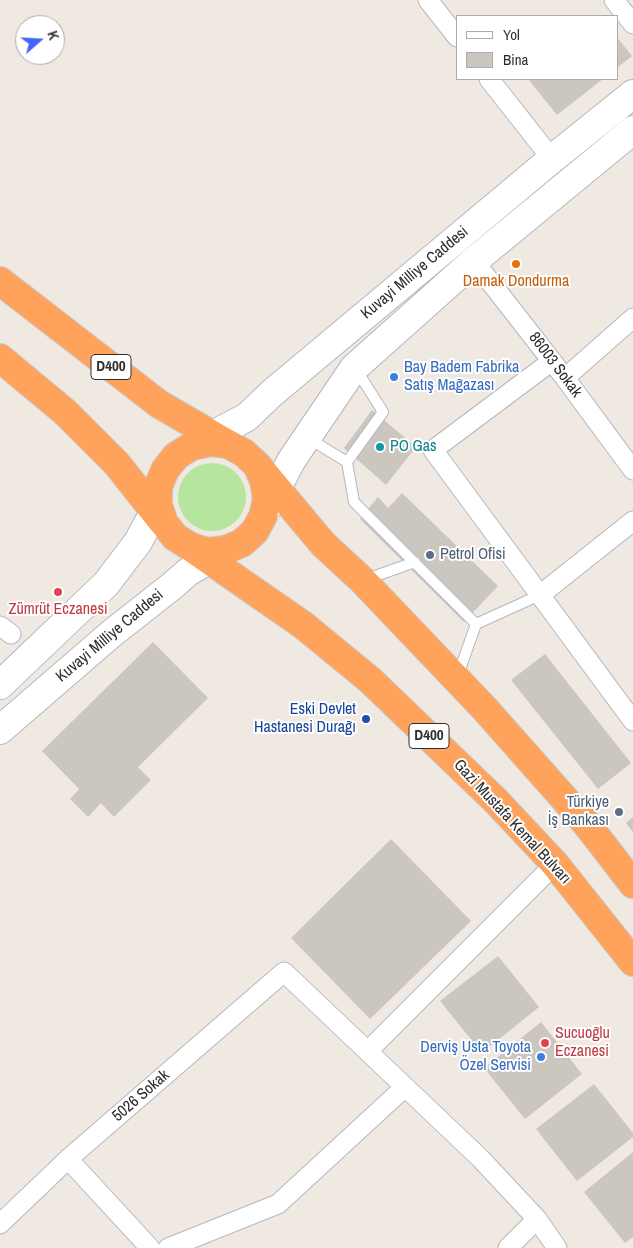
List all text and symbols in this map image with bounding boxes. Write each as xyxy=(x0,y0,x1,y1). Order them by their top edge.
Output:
north arrow xyxy=(15,15,65,65)
legend xyxy=(456,15,618,80)
text: Yol xyxy=(503,24,520,45)
text: K xyxy=(43,29,63,42)
text: Bina xyxy=(503,49,528,70)
street label: Kuvayi Milliye Caddesi xyxy=(357,223,473,323)
marker: Damak Dondurma xyxy=(510,258,522,270)
place label: Damak Dondurma xyxy=(463,272,569,292)
street label: 86003 Sokak xyxy=(524,329,586,401)
road number: D400 xyxy=(91,354,131,380)
place label: Bay Badem Fabrika Satış Mağazası xyxy=(404,358,519,396)
marker: Bay Badem Fabrika Satış Mağazası xyxy=(388,371,400,383)
place label: PO Gas xyxy=(390,437,437,457)
marker: PO Gas xyxy=(374,441,386,453)
place label: Petrol Ofisi xyxy=(440,545,506,565)
marker: Petrol Ofisi xyxy=(424,549,436,561)
street label: Kuvayi Milliye Caddesi xyxy=(52,586,168,686)
marker: Zümrüt Eczanesi xyxy=(52,586,64,598)
place label: Zümrüt Eczanesi xyxy=(8,600,108,620)
place label: Eski Devlet Hastanesi Durağı xyxy=(254,700,356,738)
marker: Eski Devlet Hastanesi Durağı xyxy=(360,713,372,725)
road number: D400 xyxy=(409,724,449,748)
street label: Gazi Mustafa Kemal Bulvarı xyxy=(449,756,575,888)
place label: Türkiye İş Bankası xyxy=(548,793,609,831)
marker: Türkiye İş Bankası xyxy=(613,806,625,818)
place label: Sucuoğlu Eczanesi xyxy=(555,1024,610,1062)
marker: Sucuoğlu Eczanesi xyxy=(539,1037,551,1049)
place label: Derviş Usta Toyota Özel Servisi xyxy=(420,1038,531,1076)
marker: Derviş Usta Toyota Özel Servisi xyxy=(535,1051,547,1063)
street label: 5026 Sokak xyxy=(109,1066,173,1126)

